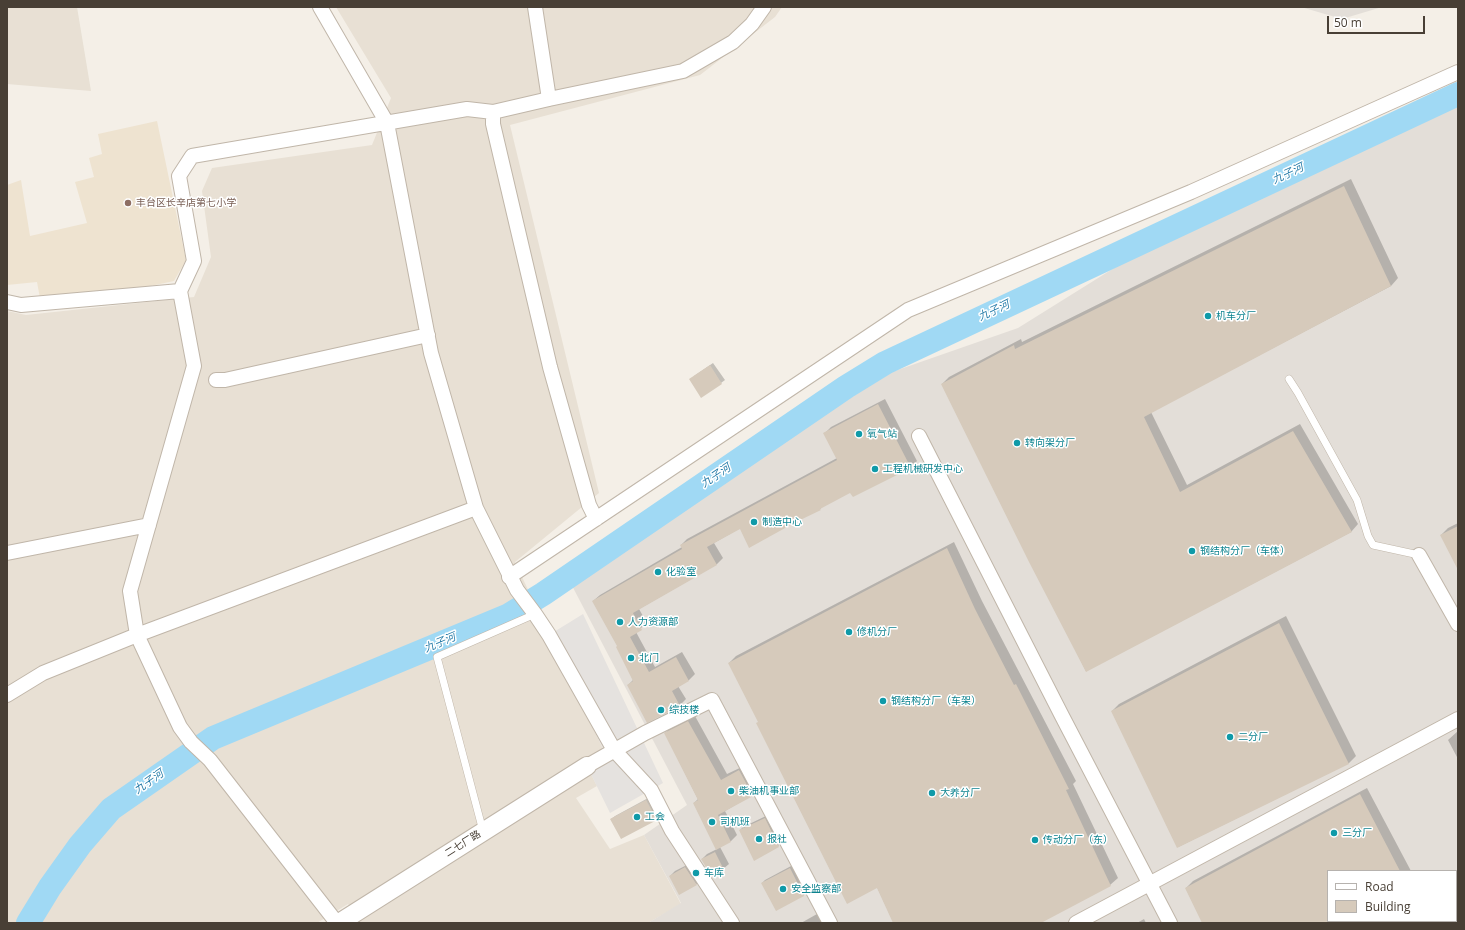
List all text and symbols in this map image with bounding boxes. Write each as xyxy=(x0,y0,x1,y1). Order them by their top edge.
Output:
scale bar xyxy=(1329,8,1427,34)
text: 50 m xyxy=(1334,14,1362,31)
water label: 九子河 xyxy=(1270,161,1306,187)
place label: 丰台区长辛店第七小学 xyxy=(136,197,236,209)
marker: 丰台区长辛店第七小学 xyxy=(123,198,133,208)
water label: 九子河 xyxy=(976,298,1012,324)
place label: 机车分厂 xyxy=(1216,310,1256,322)
marker: 机车分厂 xyxy=(1203,311,1213,321)
place label: 氧气站 xyxy=(867,428,897,440)
marker: 氧气站 xyxy=(854,429,864,439)
place label: 转向架分厂 xyxy=(1025,437,1075,449)
marker: 转向架分厂 xyxy=(1012,438,1022,448)
water label: 九子河 xyxy=(699,461,733,491)
place label: 工程机械研发中心 xyxy=(883,463,963,475)
marker: 工程机械研发中心 xyxy=(870,464,880,474)
place label: 制造中心 xyxy=(762,516,802,528)
marker: 制造中心 xyxy=(749,517,759,527)
place label: 钢结构分厂（车体） xyxy=(1200,545,1290,557)
marker: 钢结构分厂（车体） xyxy=(1187,546,1197,556)
place label: 化验室 xyxy=(666,566,696,578)
marker: 化验室 xyxy=(653,567,663,577)
place label: 人力资源部 xyxy=(628,616,678,628)
marker: 人力资源部 xyxy=(615,617,625,627)
place label: 修机分厂 xyxy=(857,626,897,638)
marker: 修机分厂 xyxy=(844,627,854,637)
water label: 九子河 xyxy=(422,630,458,656)
place label: 北门 xyxy=(639,652,659,664)
marker: 北门 xyxy=(626,653,636,663)
place label: 钢结构分厂（车架） xyxy=(891,695,981,707)
marker: 钢结构分厂（车架） xyxy=(878,696,888,706)
place label: 综技楼 xyxy=(669,704,699,716)
marker: 综技楼 xyxy=(656,705,666,715)
place label: 二分厂 xyxy=(1238,731,1268,743)
marker: 二分厂 xyxy=(1225,732,1235,742)
water label: 九子河 xyxy=(132,767,166,797)
place label: 柴油机事业部 xyxy=(739,785,799,797)
marker: 柴油机事业部 xyxy=(726,786,736,796)
place label: 大养分厂 xyxy=(940,787,980,799)
marker: 大养分厂 xyxy=(927,788,937,798)
place label: 工会 xyxy=(645,811,665,823)
marker: 工会 xyxy=(632,812,642,822)
place label: 司机班 xyxy=(720,816,750,828)
marker: 司机班 xyxy=(707,817,717,827)
place label: 三分厂 xyxy=(1342,827,1372,839)
street label: 二七厂路 xyxy=(443,828,483,860)
marker: 三分厂 xyxy=(1329,828,1339,838)
place label: 报社 xyxy=(767,833,787,845)
marker: 报社 xyxy=(754,834,764,844)
place label: 传动分厂（东） xyxy=(1043,834,1113,846)
marker: 传动分厂（东） xyxy=(1030,835,1040,845)
place label: 车库 xyxy=(704,867,724,879)
marker: 车库 xyxy=(691,868,701,878)
legend xyxy=(1327,870,1457,922)
text: Road xyxy=(1365,878,1394,895)
place label: 安全监察部 xyxy=(791,883,841,895)
marker: 安全监察部 xyxy=(778,884,788,894)
text: Building xyxy=(1365,898,1410,915)

